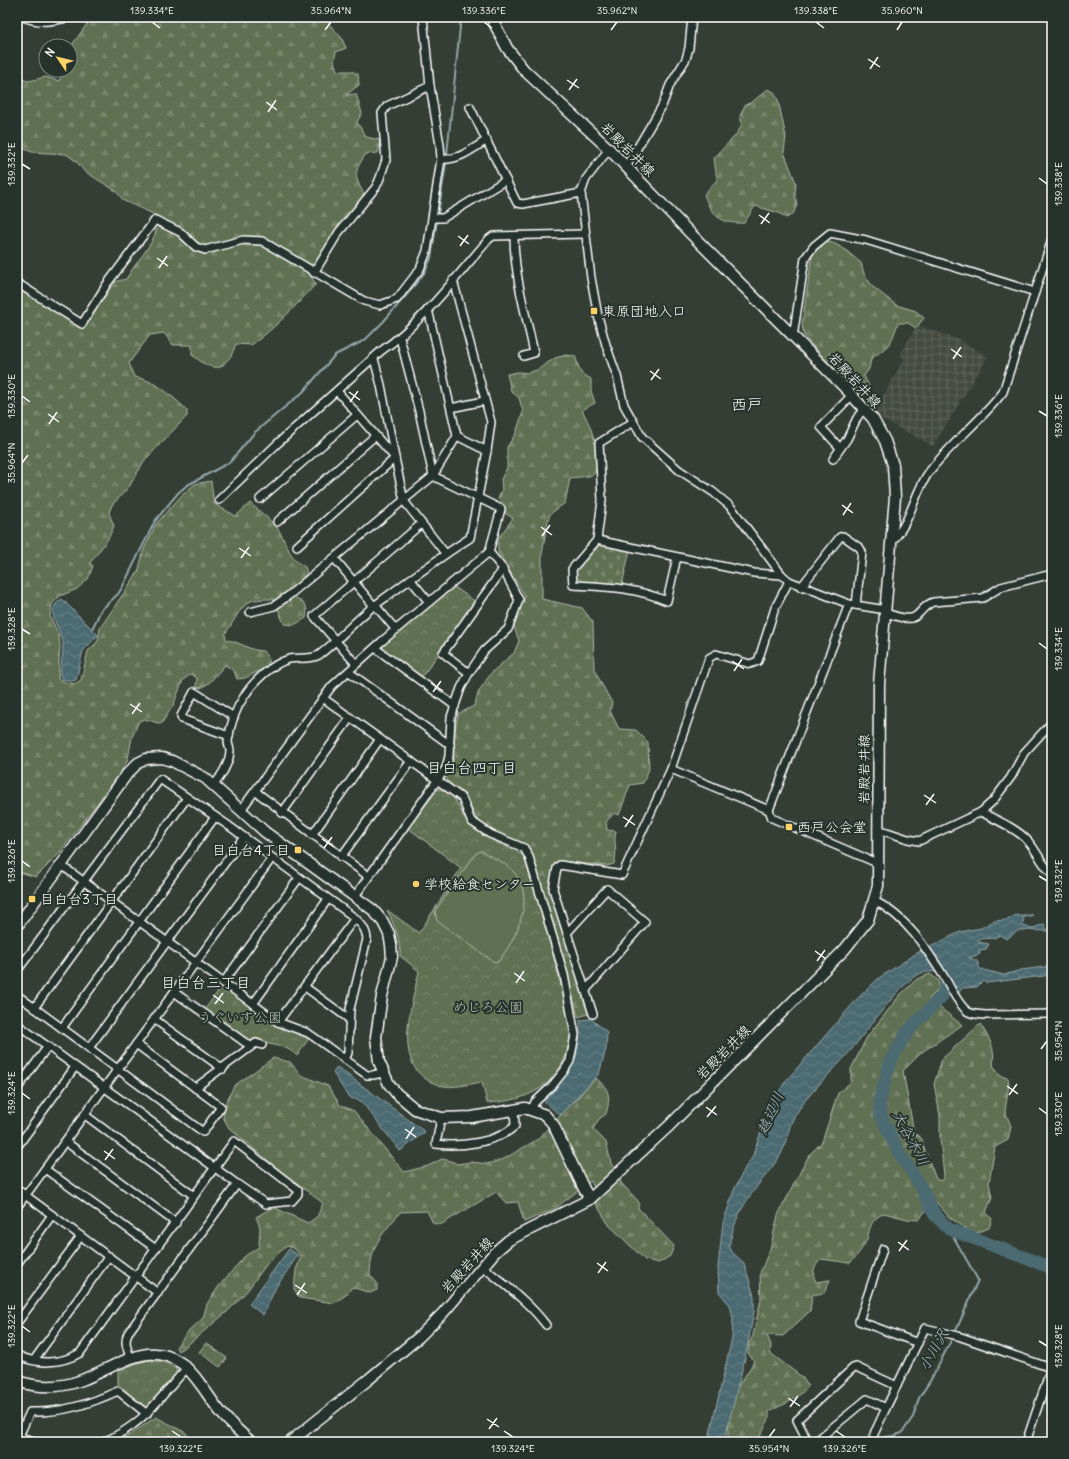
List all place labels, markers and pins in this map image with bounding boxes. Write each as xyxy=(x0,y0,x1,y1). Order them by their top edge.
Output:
place label: 東原団地入口 xyxy=(602,302,686,320)
marker: 東原団地入口 xyxy=(589,306,599,316)
place label: 西戸公会堂 xyxy=(797,818,867,836)
marker: 西戸公会堂 xyxy=(784,822,794,832)
place label: 目白台4丁目 xyxy=(212,841,290,859)
marker: 目白台4丁目 xyxy=(293,845,303,855)
place label: 学校給食センター xyxy=(424,875,535,893)
marker: 学校給食センター xyxy=(411,879,421,889)
place label: 目白台3丁目 xyxy=(40,890,118,908)
marker: 目白台3丁目 xyxy=(27,894,37,904)

